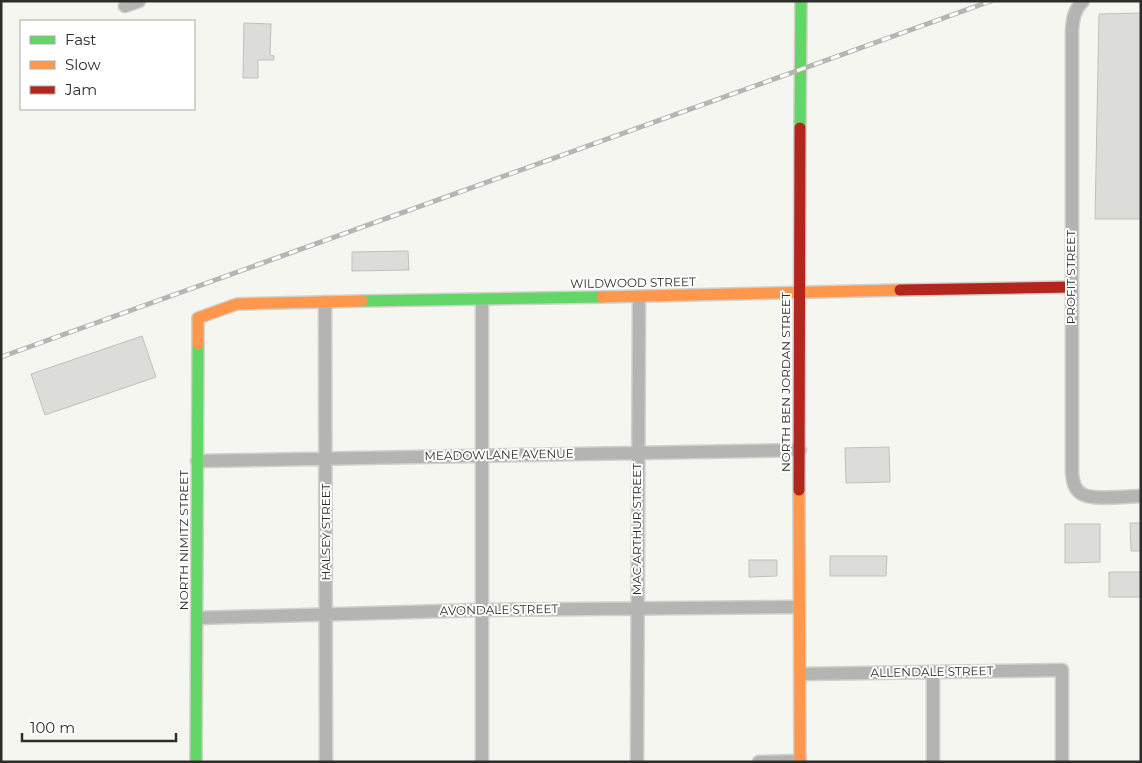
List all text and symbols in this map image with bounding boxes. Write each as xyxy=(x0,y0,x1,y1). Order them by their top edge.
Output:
legend xyxy=(20,20,195,110)
text: Fast xyxy=(65,30,96,49)
text: Slow xyxy=(65,55,101,74)
text: Jam xyxy=(64,80,97,99)
street label: PROFIT STREET xyxy=(1063,230,1078,324)
street label: WILDWOOD STREET xyxy=(570,274,696,291)
street label: NORTH BEN JORDAN STREET xyxy=(778,292,793,472)
street label: MEADOWLANE AVENUE xyxy=(424,446,574,463)
street label: MAC ARTHUR STREET xyxy=(629,463,644,595)
street label: NORTH NIMITZ STREET xyxy=(176,470,191,610)
street label: HALSEY STREET xyxy=(318,483,333,581)
street label: AVONDALE STREET xyxy=(440,601,558,618)
street label: ALLENDALE STREET xyxy=(870,663,994,680)
scale bar xyxy=(22,710,176,742)
text: 100 m xyxy=(30,718,75,737)

